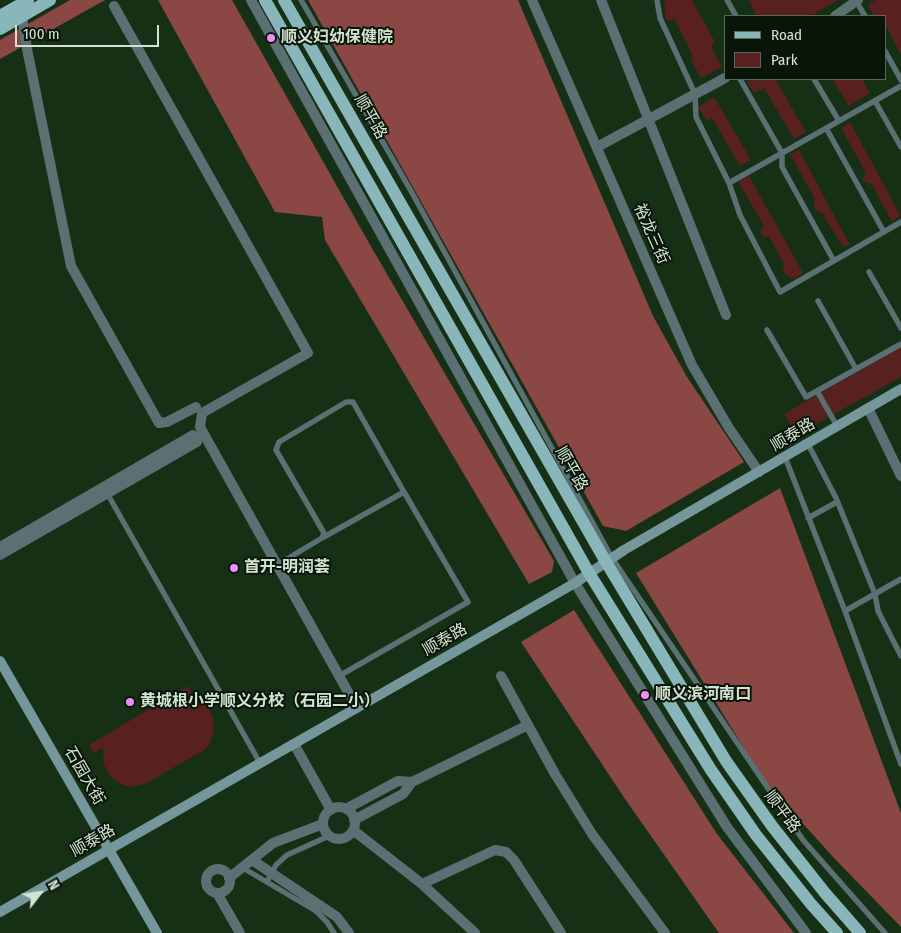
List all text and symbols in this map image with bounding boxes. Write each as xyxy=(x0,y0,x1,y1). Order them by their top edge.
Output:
scale bar xyxy=(18,15,161,47)
legend xyxy=(724,15,886,80)
text: 100 m xyxy=(23,25,60,43)
text: Road xyxy=(771,26,802,44)
place label: 顺义妇幼保健院 xyxy=(281,28,393,48)
marker: 顺义妇幼保健院 xyxy=(265,32,277,44)
text: Park xyxy=(771,51,798,69)
street label: 顺平路 xyxy=(350,91,390,143)
street label: 裕龙三街 xyxy=(629,201,673,267)
street label: 顺泰路 xyxy=(767,414,819,456)
street label: 顺平路 xyxy=(551,443,591,495)
place label: 首开-明润荟 xyxy=(244,558,330,578)
marker: 首开-明润荟 xyxy=(228,562,240,574)
street label: 顺泰路 xyxy=(419,620,471,660)
place label: 顺义滨河南口 xyxy=(655,685,751,705)
marker: 顺义滨河南口 xyxy=(639,689,651,701)
place label: 黄城根小学顺义分校（石园二小） xyxy=(140,692,380,712)
marker: 黄城根小学顺义分校（石园二小） xyxy=(124,696,136,708)
street label: 石园大街 xyxy=(60,743,108,809)
street label: 顺平路 xyxy=(760,787,804,837)
street label: 顺泰路 xyxy=(67,821,119,861)
north arrow xyxy=(15,868,65,918)
text: N xyxy=(44,877,63,893)

